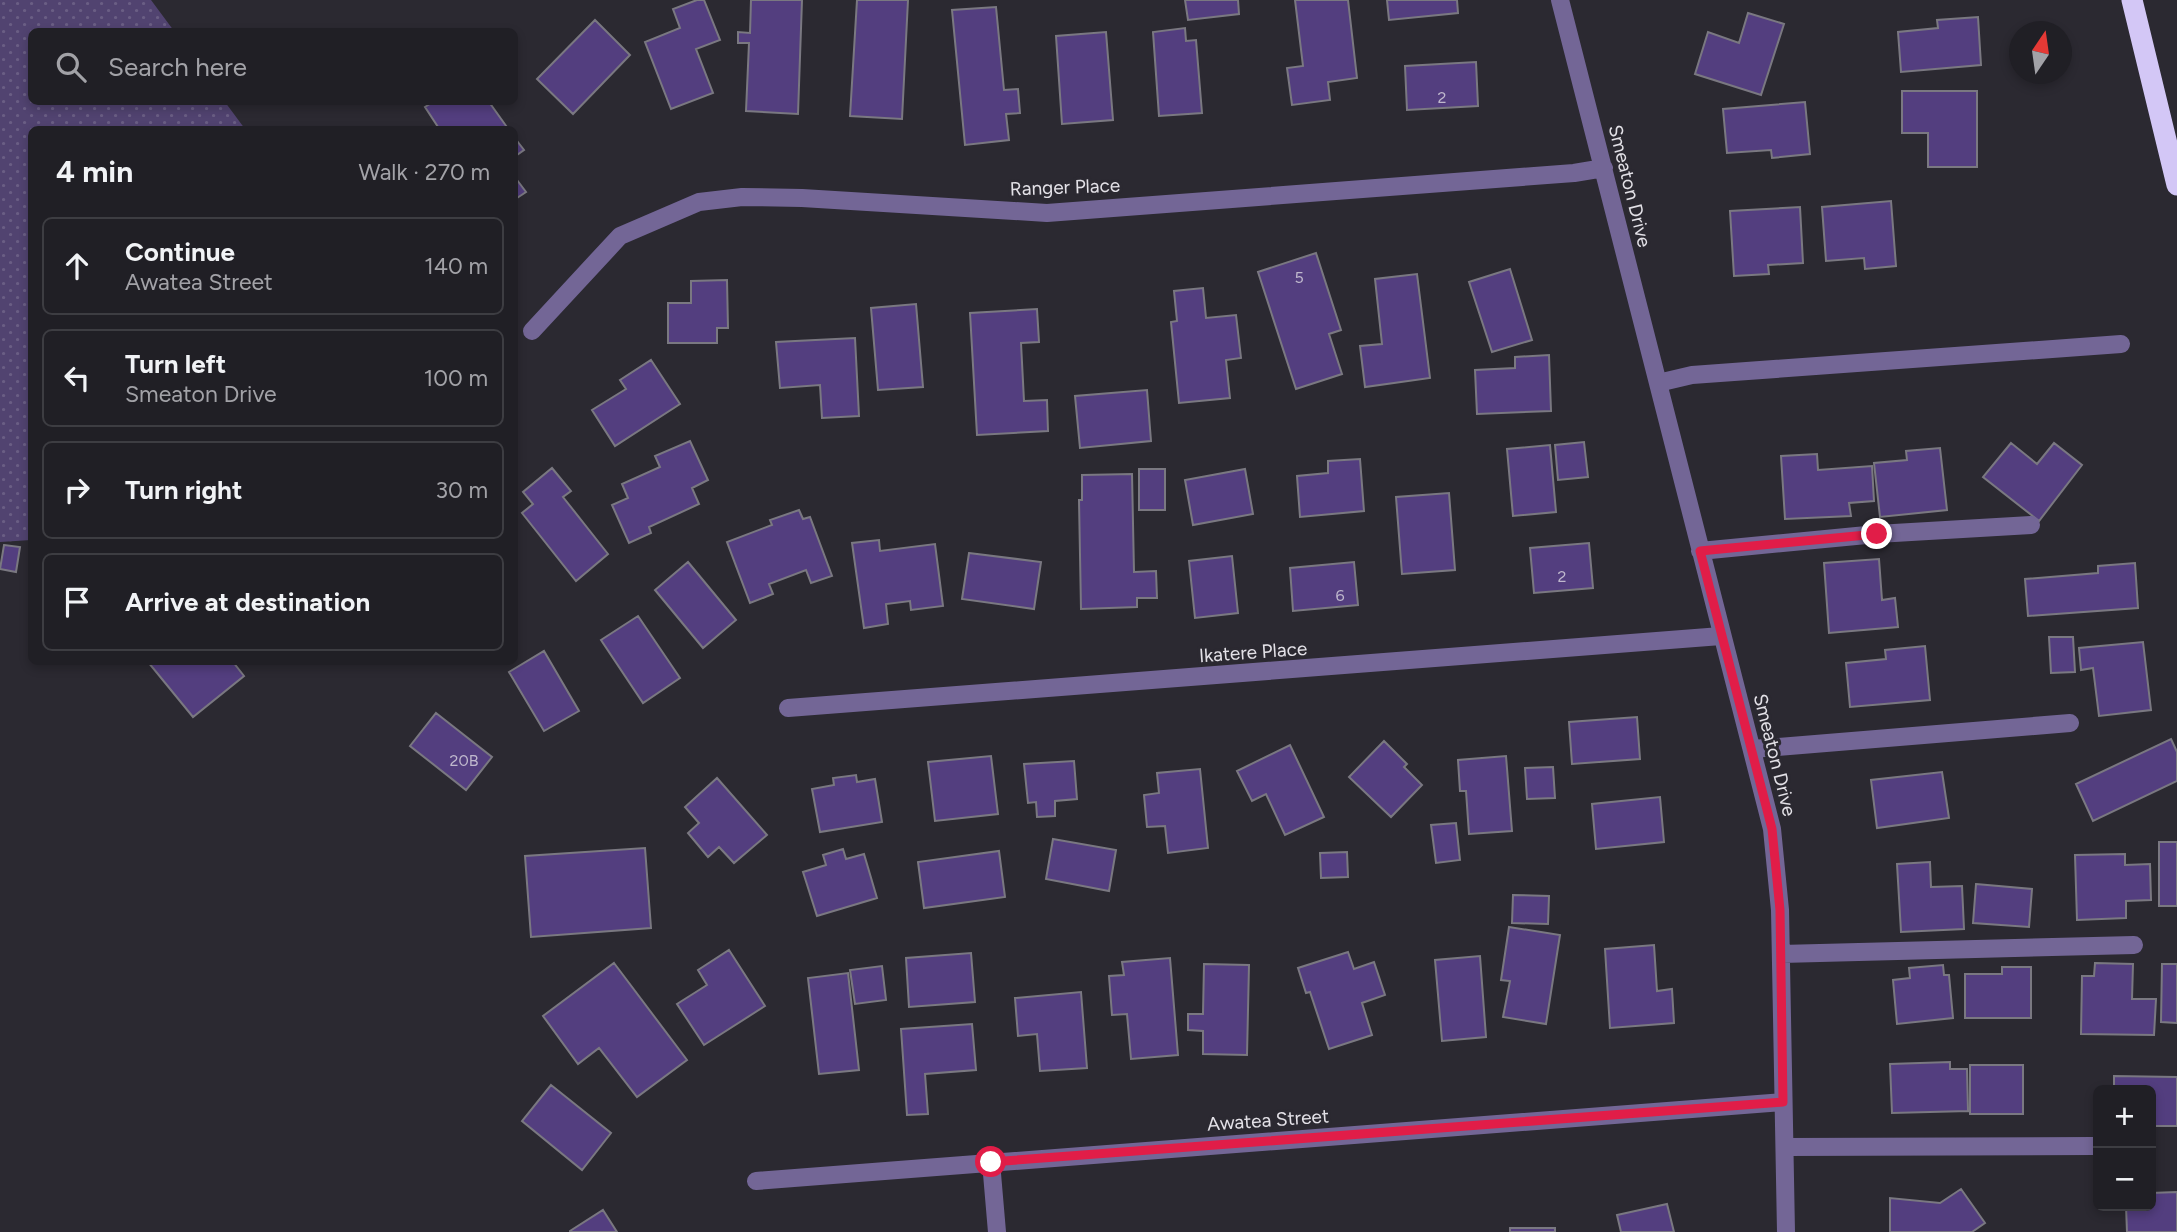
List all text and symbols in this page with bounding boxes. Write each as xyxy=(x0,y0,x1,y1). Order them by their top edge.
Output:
north arrow xyxy=(2009,21,2072,84)
search box xyxy=(28,28,518,105)
icon: search xyxy=(52,48,90,86)
text: Search here xyxy=(108,51,247,83)
house number: 2 xyxy=(1438,88,1446,107)
street label: Smeaton Drive xyxy=(1604,122,1656,250)
text: 4 min xyxy=(56,153,133,190)
text: Walk · 270 m xyxy=(359,158,490,186)
street label: Ranger Place xyxy=(1009,174,1121,200)
text: Continue xyxy=(125,236,235,268)
icon: ahead xyxy=(58,247,96,285)
text: 140 m xyxy=(424,252,488,280)
text: Awatea Street xyxy=(125,268,273,296)
house number: 5 xyxy=(1294,268,1304,287)
text: Turn left xyxy=(125,348,226,380)
icon: left xyxy=(58,359,96,397)
text: 100 m xyxy=(424,364,488,392)
text: Smeaton Drive xyxy=(125,380,277,408)
icon: right xyxy=(58,471,96,509)
text: Turn right xyxy=(125,474,242,506)
text: 30 m xyxy=(435,476,488,504)
route end xyxy=(1861,518,1892,549)
house number: 2 xyxy=(1558,567,1566,586)
icon: arrive xyxy=(58,583,96,621)
text: Arrive at destination xyxy=(125,586,370,618)
house number: 6 xyxy=(1335,586,1345,605)
street label: Ikatere Place xyxy=(1198,637,1308,667)
street label: Smeaton Drive xyxy=(1749,691,1801,819)
house number: 20B xyxy=(450,751,479,770)
map controls xyxy=(2093,1085,2156,1211)
button: + xyxy=(2093,1085,2156,1148)
street label: Awatea Street xyxy=(1206,1104,1330,1136)
route start xyxy=(975,1146,1006,1177)
button: − xyxy=(2093,1148,2156,1211)

